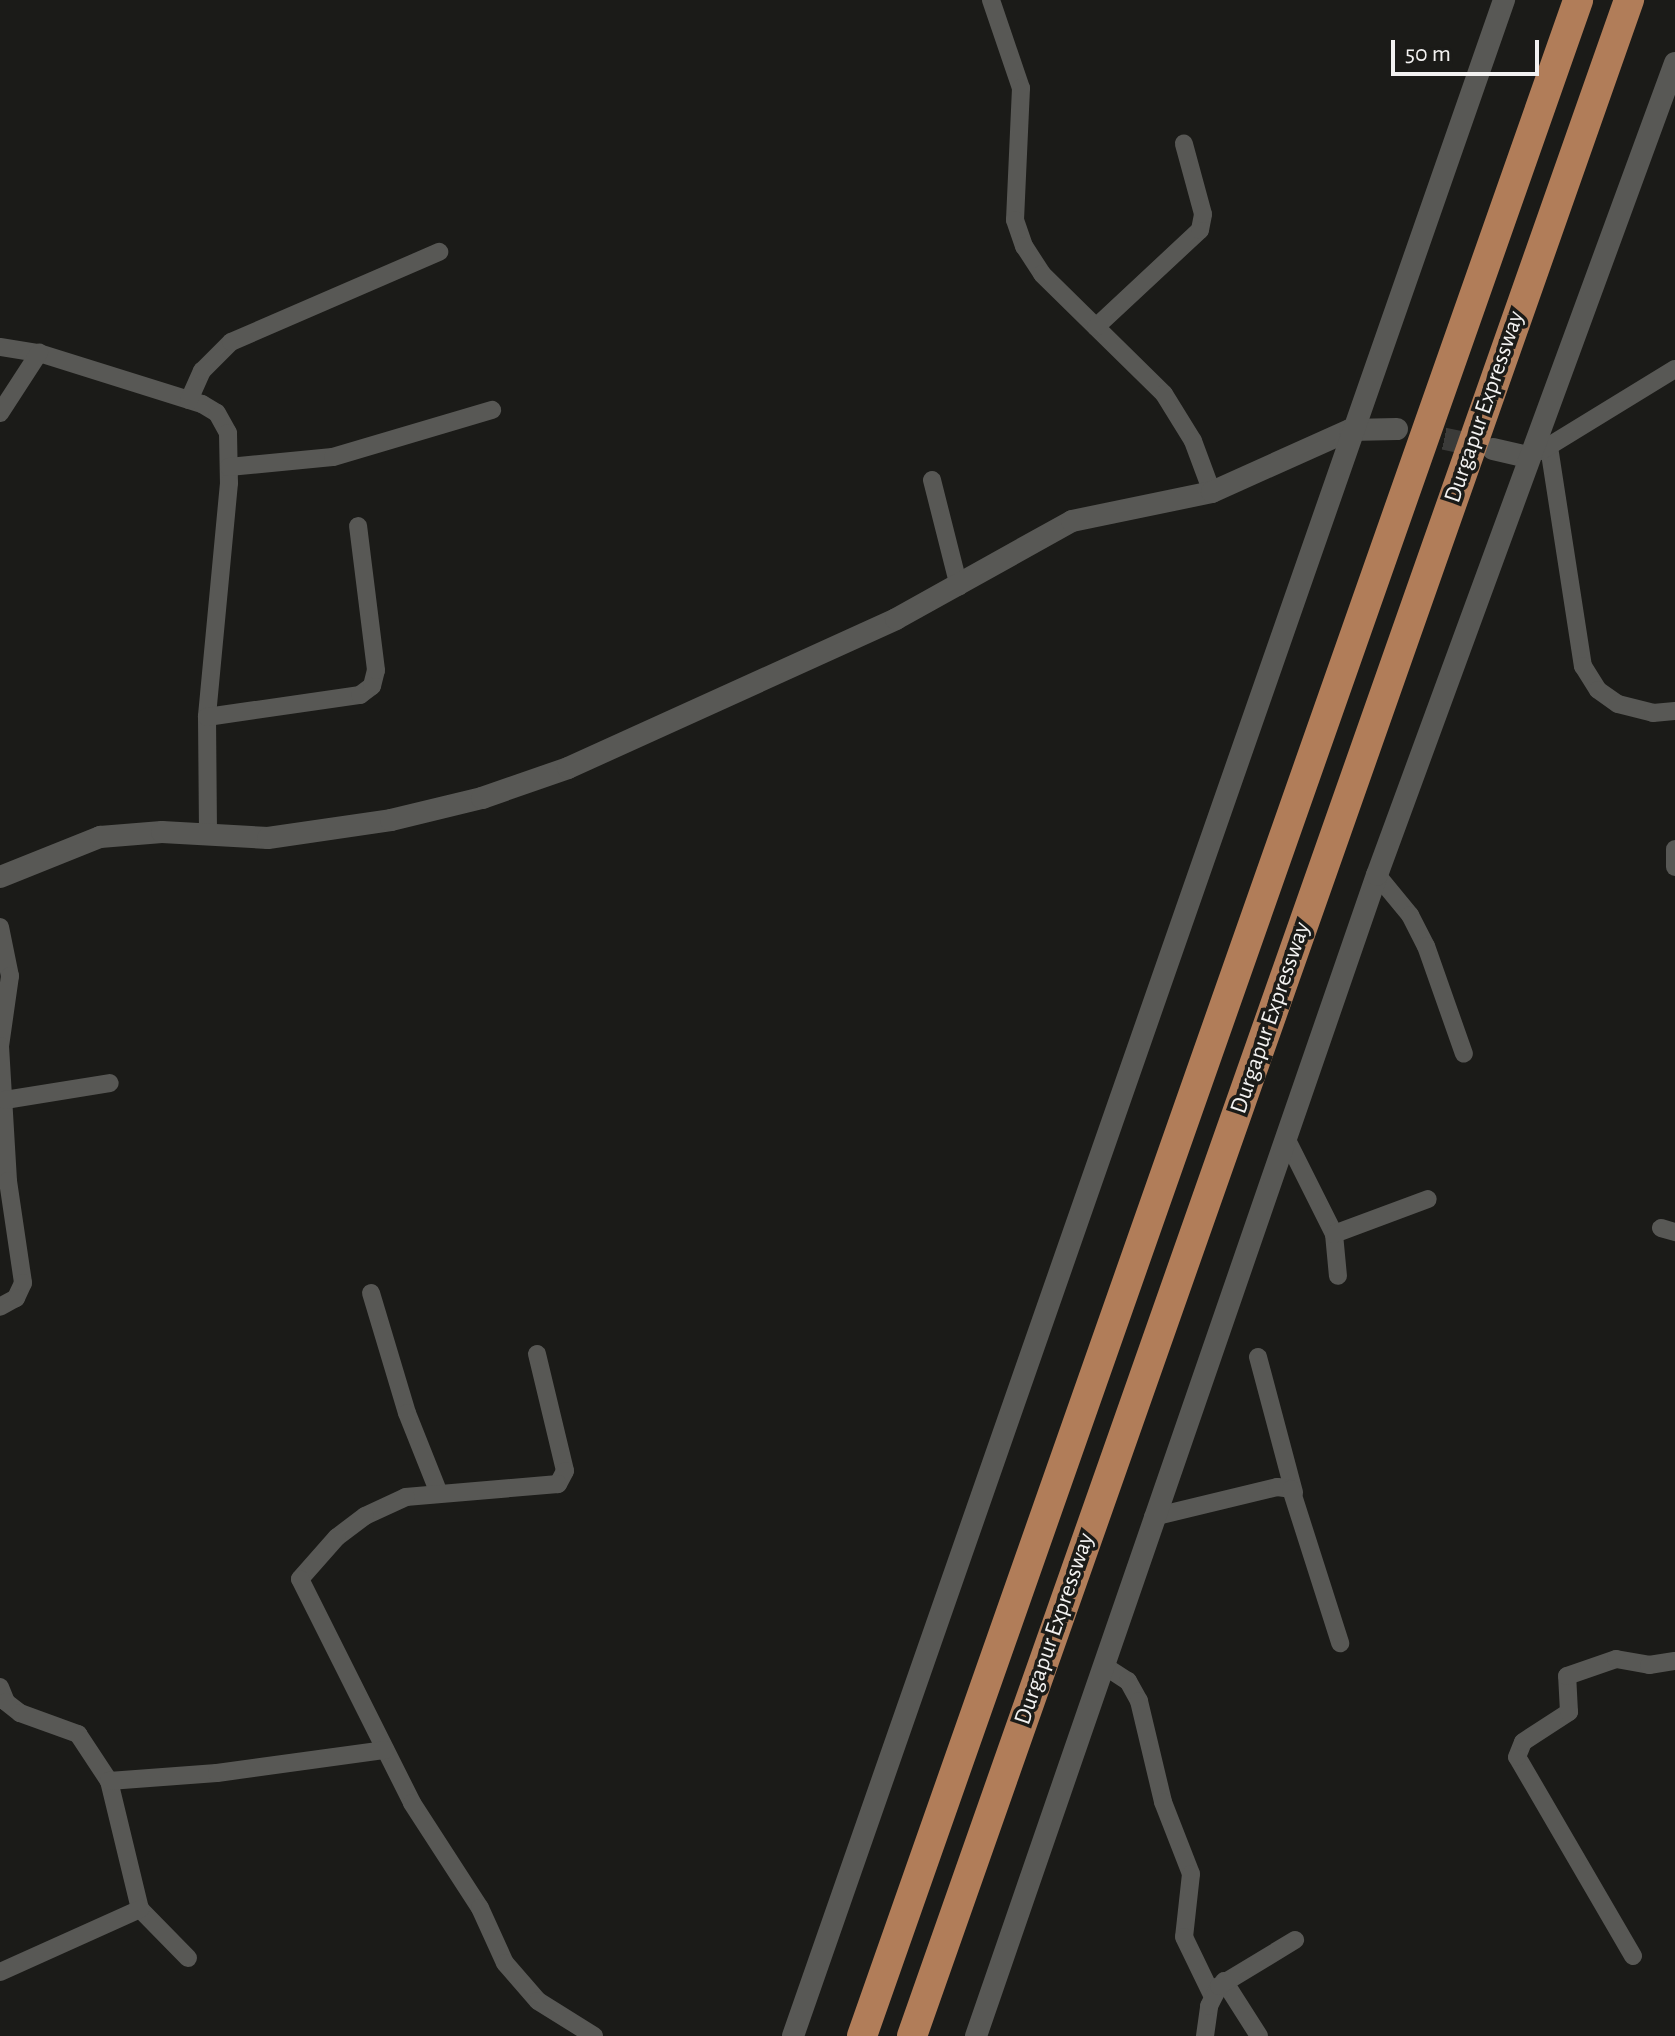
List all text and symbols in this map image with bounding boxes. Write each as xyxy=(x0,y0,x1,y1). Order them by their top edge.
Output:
scale bar xyxy=(1395,24,1543,74)
text: 50 m xyxy=(1405,42,1451,66)
street label: Durgapur Expressway xyxy=(1439,307,1531,507)
street label: Durgapur Expressway xyxy=(1225,918,1317,1118)
street label: Durgapur Expressway xyxy=(1009,1529,1101,1729)

